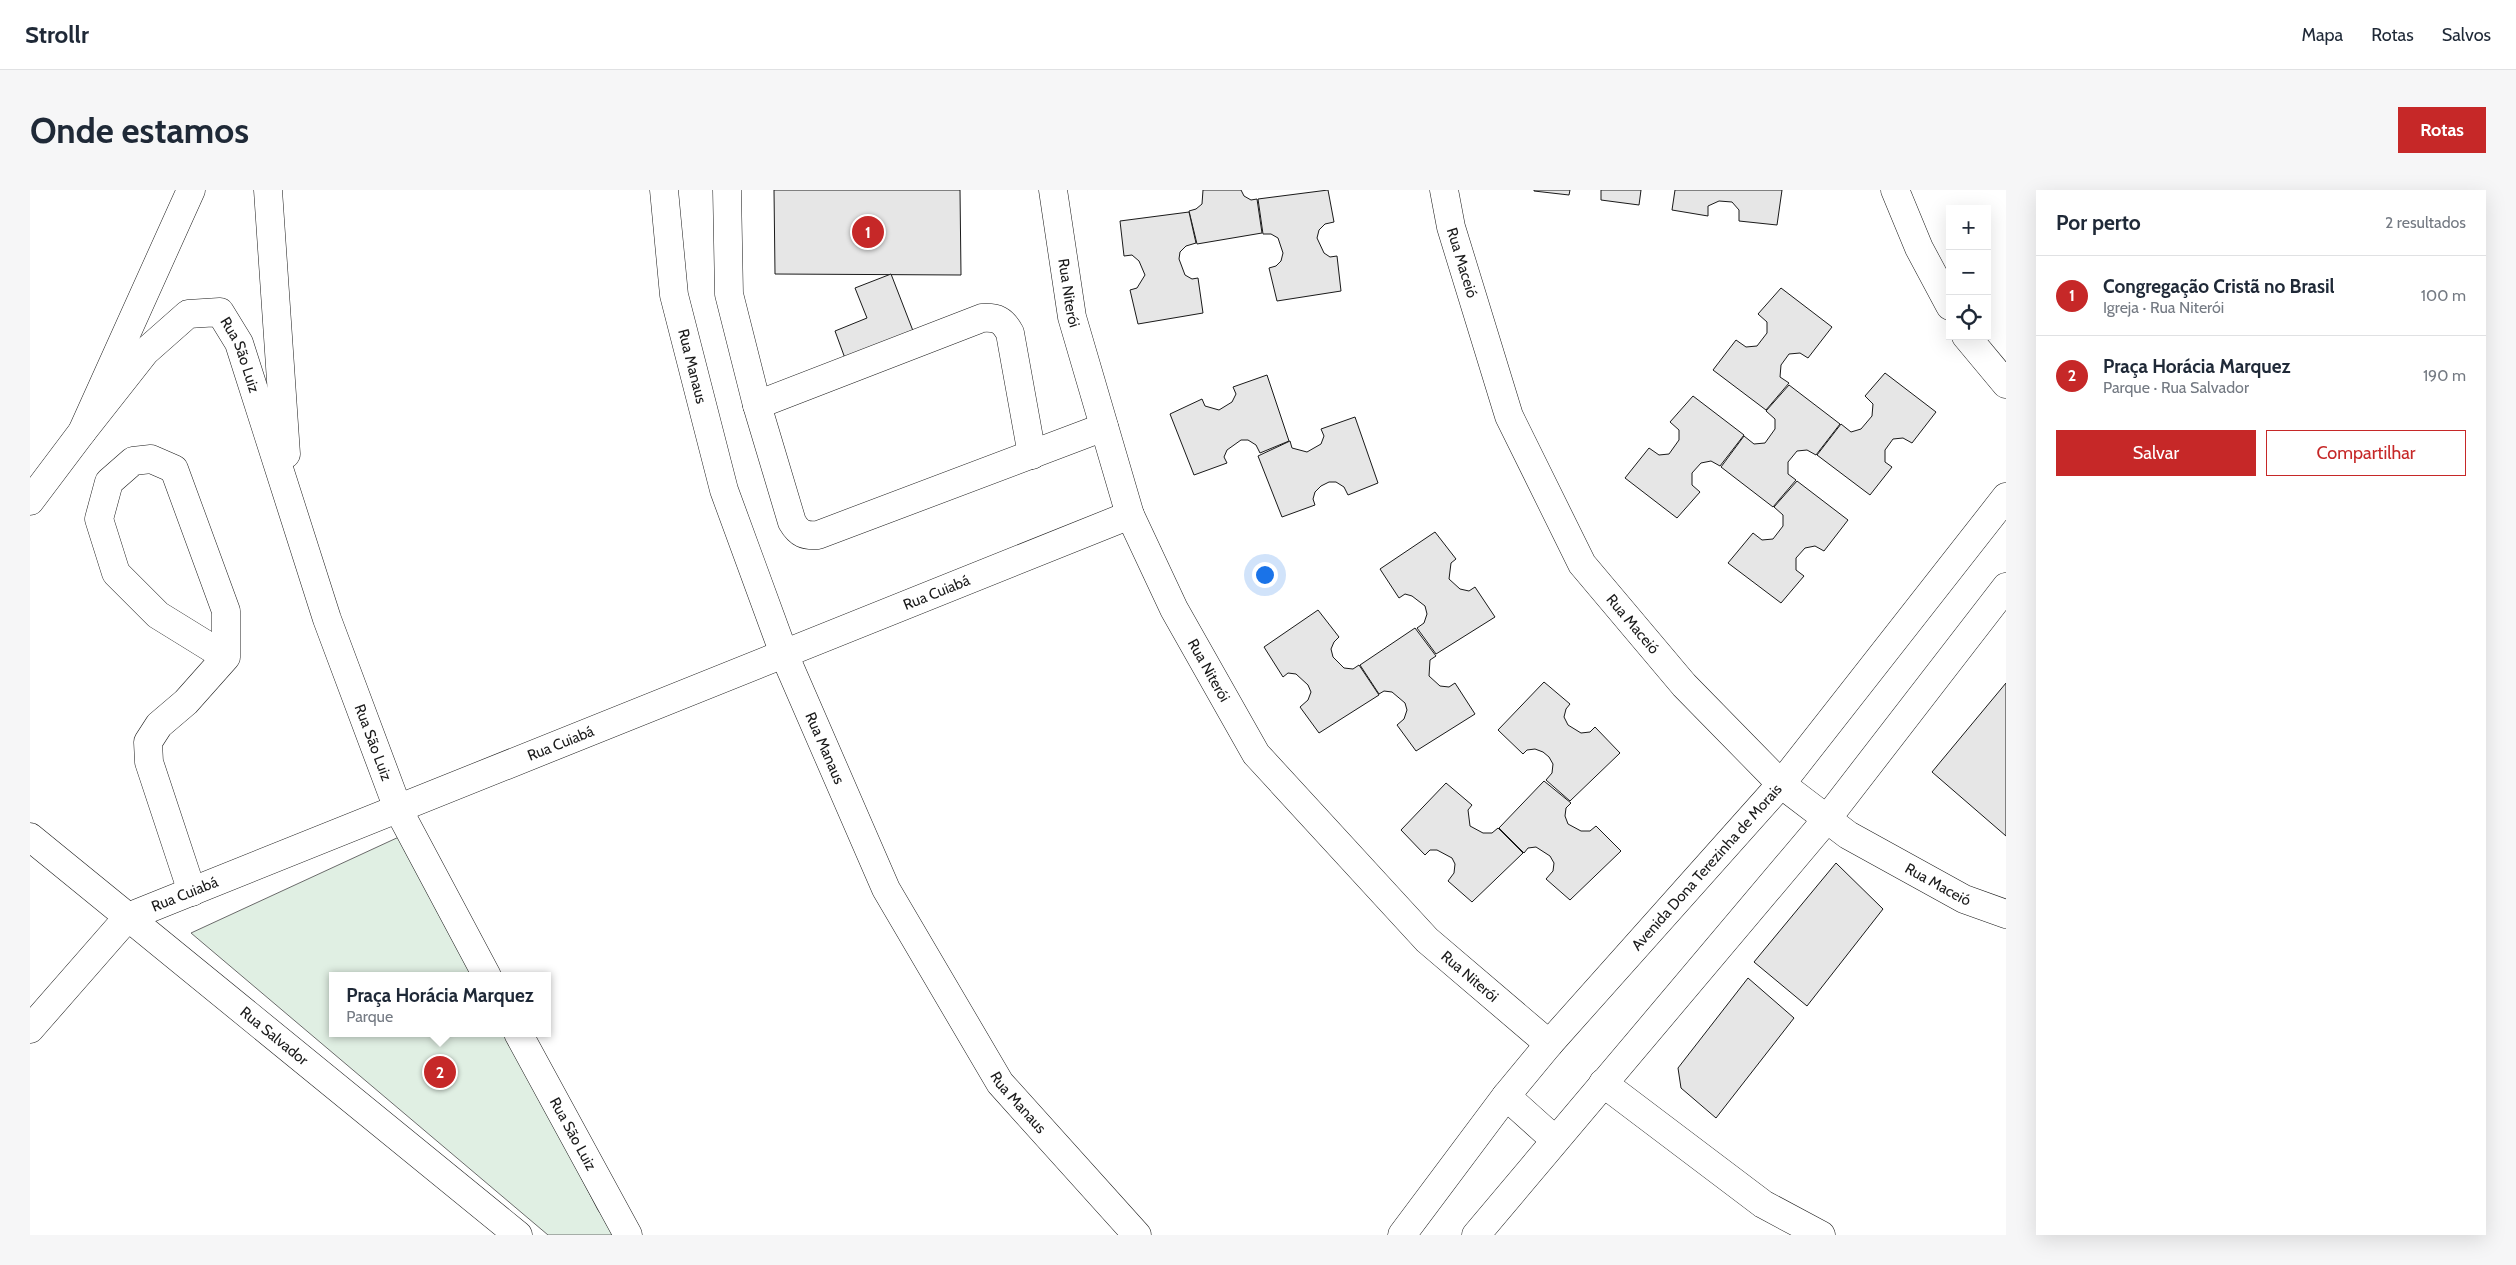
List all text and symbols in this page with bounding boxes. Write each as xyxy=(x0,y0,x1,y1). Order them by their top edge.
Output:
text: Strollr xyxy=(25,20,89,49)
text: Mapa xyxy=(2301,24,2343,46)
text: Rotas xyxy=(2371,24,2414,46)
text: Salvos xyxy=(2442,24,2491,46)
button: Rotas xyxy=(2398,107,2486,153)
text: Onde estamos xyxy=(30,109,249,152)
map controls xyxy=(1946,205,1991,340)
button: + xyxy=(1946,205,1991,250)
text: Por perto xyxy=(2056,210,2141,235)
pin: 1 xyxy=(852,213,884,251)
text: 2 resultados xyxy=(2385,213,2466,232)
street label: Rua Maceió xyxy=(1443,225,1481,300)
button: − xyxy=(1946,250,1991,295)
street label: Rua Niterói xyxy=(1054,257,1084,330)
text: Congregação Cristã no Brasil xyxy=(2103,275,2335,298)
text: 1 xyxy=(2069,286,2075,305)
text: 100 m xyxy=(2421,286,2466,305)
button: locate xyxy=(1946,295,1991,340)
text: Igreja · Rua Niterói xyxy=(2103,298,2224,317)
street label: Rua São Luiz xyxy=(216,314,263,395)
street label: Rua Manaus xyxy=(674,327,710,405)
text: Praça Horácia Marquez xyxy=(2103,355,2291,378)
text: 2 xyxy=(2068,366,2076,385)
text: 190 m xyxy=(2423,366,2466,385)
text: Parque · Rua Salvador xyxy=(2103,378,2249,397)
button: Salvar xyxy=(2056,430,2256,476)
button: Compartilhar xyxy=(2266,430,2466,476)
your location xyxy=(1252,562,1278,588)
street label: Rua Cuiabá xyxy=(901,571,973,614)
street label: Rua Maceió xyxy=(1602,591,1663,658)
street label: Rua Niterói xyxy=(1184,636,1234,705)
street label: Rua São Luiz xyxy=(351,701,396,783)
street label: Rua Manaus xyxy=(801,710,848,787)
street label: Rua Cuiabá xyxy=(525,722,597,765)
street label: Avenida Dona Terezinha de Morais xyxy=(1628,780,1786,954)
street label: Rua Maceió xyxy=(1902,859,1973,910)
street label: Rua Cuiabá xyxy=(149,873,221,916)
street label: Rua Niterói xyxy=(1437,947,1502,1006)
popup xyxy=(329,972,551,1037)
text: Praça Horácia Marquez xyxy=(346,984,534,1007)
street label: Rua Salvador xyxy=(236,1003,312,1069)
text: Parque xyxy=(346,1007,393,1026)
pin: 2 xyxy=(424,1053,456,1091)
street label: Rua Manaus xyxy=(986,1068,1050,1137)
street label: Rua São Luiz xyxy=(546,1094,600,1174)

